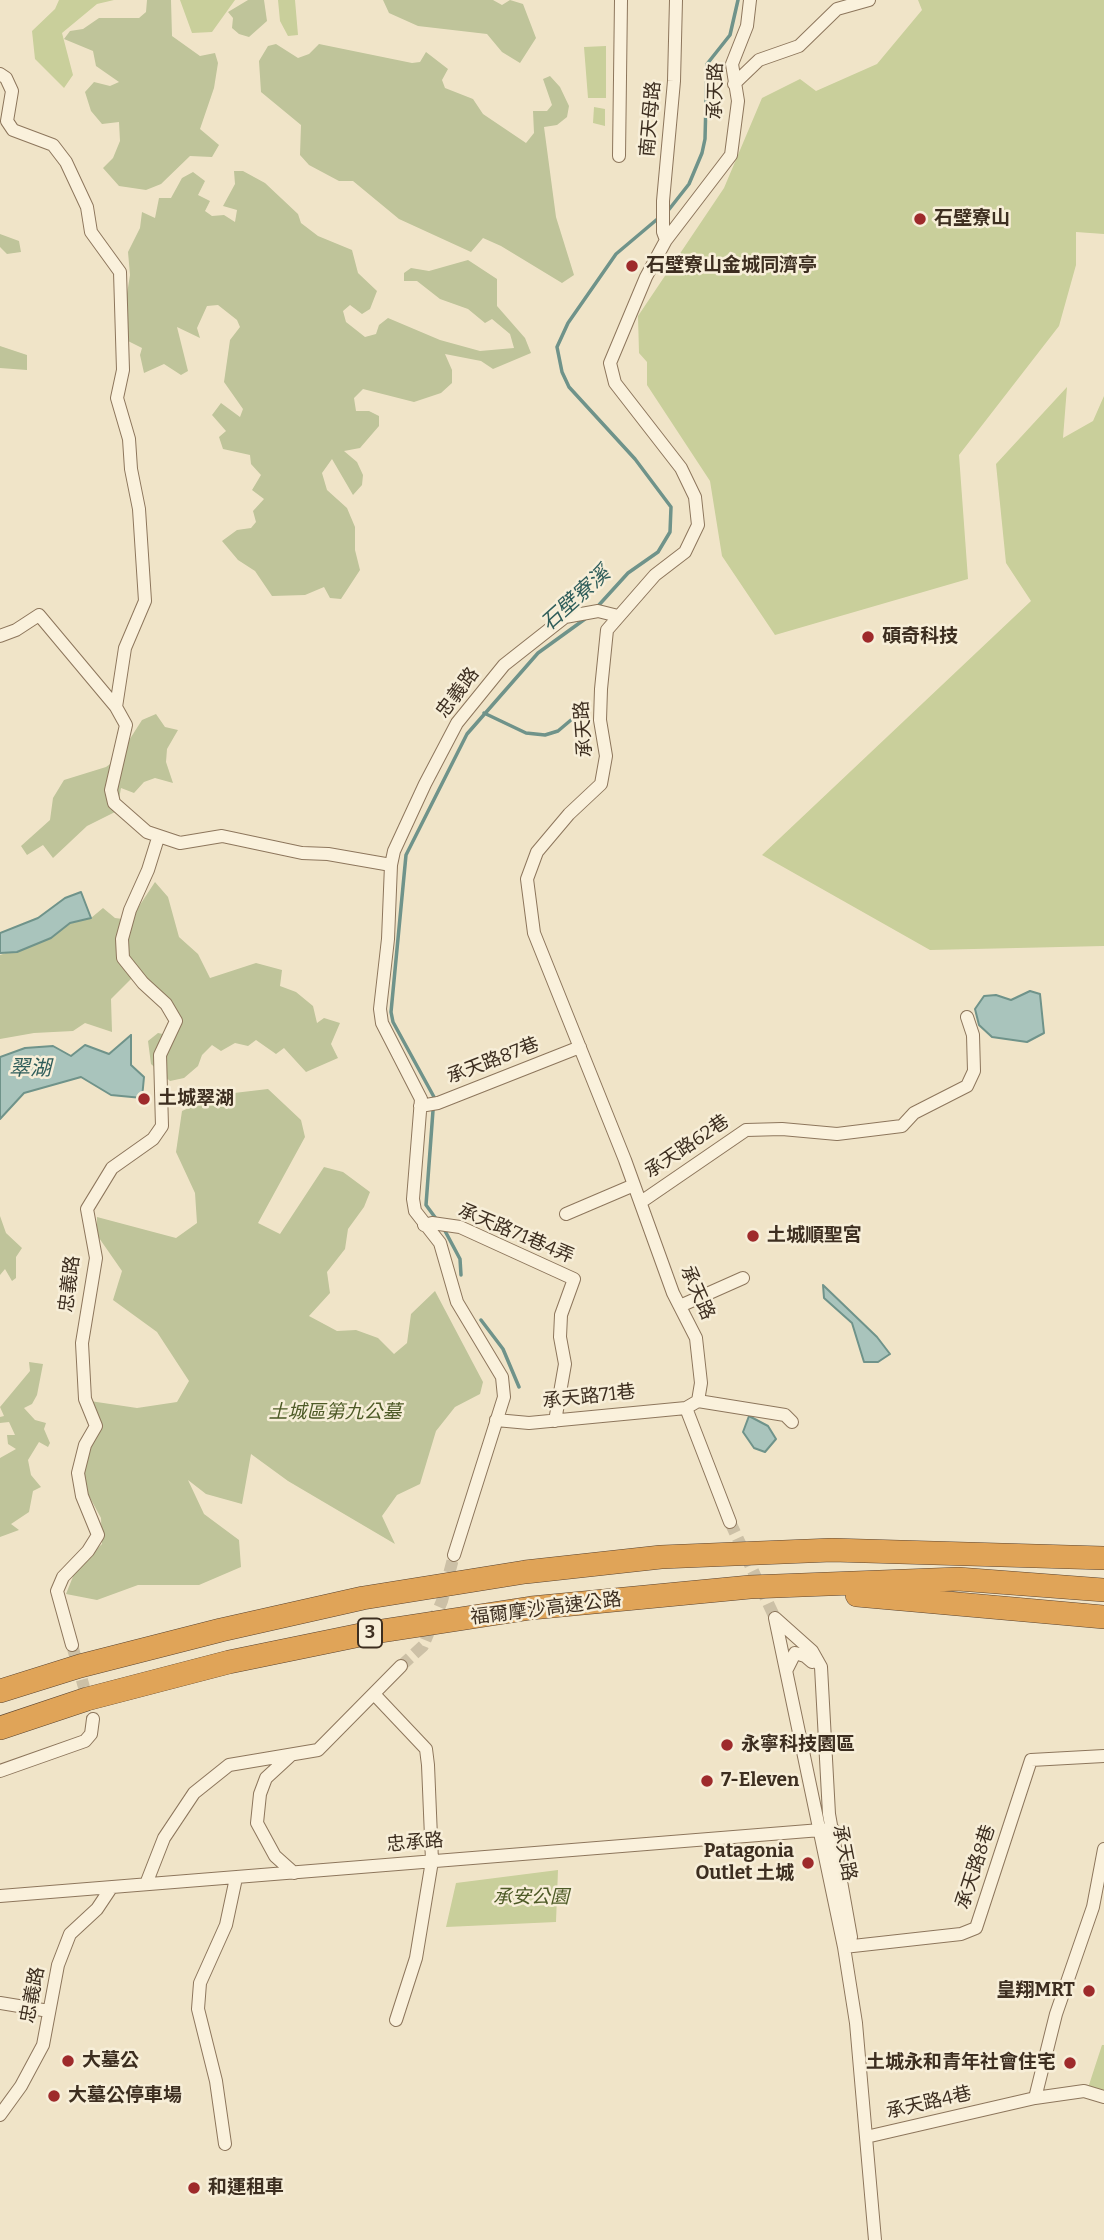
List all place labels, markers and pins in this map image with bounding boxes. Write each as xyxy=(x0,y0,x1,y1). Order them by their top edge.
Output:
place label: 石壁寮山 xyxy=(934,208,1010,230)
marker: 石壁寮山 xyxy=(912,211,928,227)
place label: 石壁寮山金城同濟亭 xyxy=(646,255,817,277)
marker: 石壁寮山金城同濟亭 xyxy=(624,258,640,274)
place label: 碩奇科技 xyxy=(882,626,958,648)
marker: 碩奇科技 xyxy=(860,629,876,645)
place label: 土城翠湖 xyxy=(158,1088,234,1110)
marker: 土城翠湖 xyxy=(136,1091,152,1107)
place label: 土城順聖宮 xyxy=(767,1225,862,1247)
marker: 土城順聖宮 xyxy=(745,1228,761,1244)
place label: 永寧科技園區 xyxy=(741,1734,855,1756)
marker: 永寧科技園區 xyxy=(719,1737,735,1753)
place label: 7-Eleven xyxy=(721,1770,799,1792)
marker: 7-Eleven xyxy=(699,1773,715,1789)
place label: Patagonia Outlet 土城 xyxy=(696,1841,794,1885)
marker: Patagonia Outlet 土城 xyxy=(800,1855,816,1871)
place label: 皇翔MRT xyxy=(997,1980,1075,2002)
marker: 皇翔MRT xyxy=(1081,1983,1097,1999)
place label: 大墓公 xyxy=(82,2050,139,2072)
place label: 土城永和青年社會住宅 xyxy=(866,2052,1056,2074)
marker: 大墓公 xyxy=(60,2053,76,2069)
marker: 土城永和青年社會住宅 xyxy=(1062,2055,1078,2071)
place label: 大墓公停車場 xyxy=(68,2085,182,2107)
marker: 大墓公停車場 xyxy=(46,2088,62,2104)
place label: 和運租車 xyxy=(208,2177,284,2199)
marker: 和運租車 xyxy=(186,2180,202,2196)

